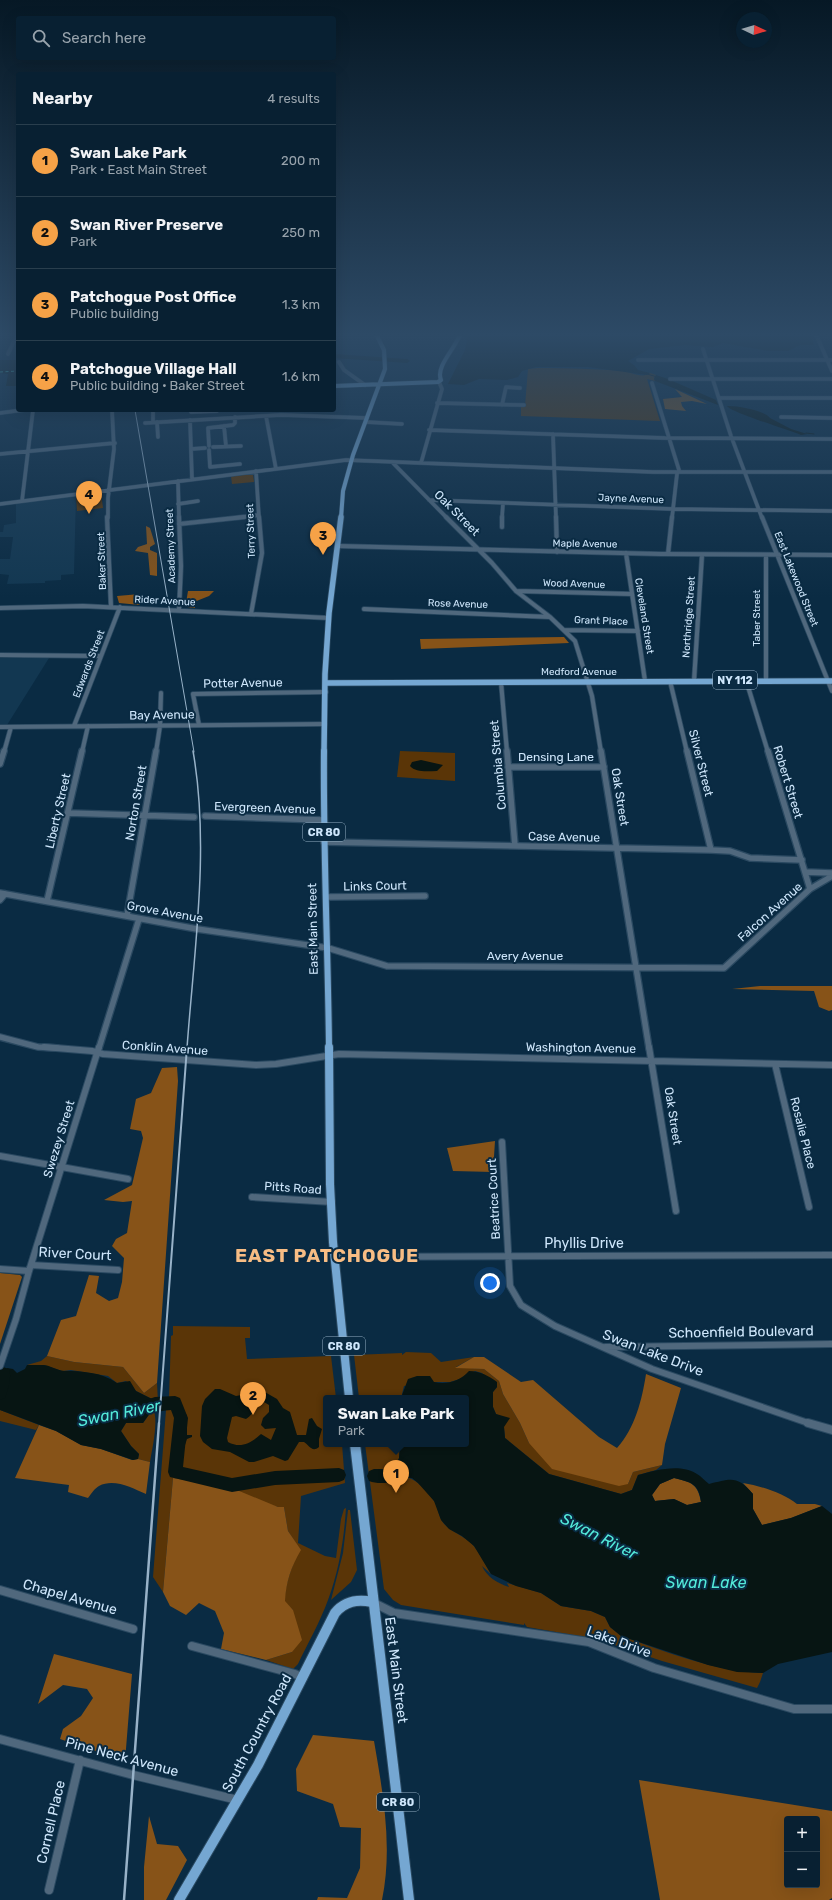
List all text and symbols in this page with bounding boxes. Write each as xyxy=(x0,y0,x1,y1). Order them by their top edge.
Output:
north arrow xyxy=(736,12,772,48)
search box xyxy=(16,16,336,60)
icon: search xyxy=(30,27,52,49)
text: Search here xyxy=(62,29,146,47)
text: Nearby xyxy=(32,88,93,108)
text: 4 results xyxy=(267,91,320,106)
text: Swan Lake Park xyxy=(70,144,187,162)
text: 1 xyxy=(42,153,48,168)
text: 200 m xyxy=(281,153,320,168)
text: Park · East Main Street xyxy=(70,162,207,177)
text: Swan River Preserve xyxy=(70,216,223,234)
text: 2 xyxy=(41,225,49,240)
text: 250 m xyxy=(282,225,320,240)
text: Park xyxy=(70,234,97,249)
text: Patchogue Post Office xyxy=(70,288,236,306)
text: 3 xyxy=(41,297,49,312)
text: 1.3 km xyxy=(282,297,320,312)
text: Public building xyxy=(70,306,159,321)
text: Patchogue Village Hall xyxy=(70,360,237,378)
text: 4 xyxy=(41,369,49,384)
text: 1.6 km xyxy=(282,369,320,384)
text: Public building · Baker Street xyxy=(70,378,245,393)
pin: 4 xyxy=(76,481,102,514)
street label: Oak Street xyxy=(431,487,483,539)
street label: Jayne Avenue xyxy=(598,492,665,506)
street label: Terry Street xyxy=(244,503,258,559)
street label: Academy Street xyxy=(164,508,178,583)
pin: 3 xyxy=(310,522,336,555)
street label: East Lakewood Street xyxy=(771,530,821,628)
street label: Baker Street xyxy=(95,532,109,590)
street label: Maple Avenue xyxy=(553,537,618,551)
street label: Northridge Street xyxy=(680,576,698,658)
street label: Wood Avenue xyxy=(543,577,606,591)
street label: Cleveland Street xyxy=(632,577,656,655)
street label: Taber Street xyxy=(751,589,763,646)
street label: Rider Avenue xyxy=(134,593,196,609)
street label: Rose Avenue xyxy=(428,597,489,611)
street label: Grant Place xyxy=(574,614,629,628)
street label: Edwards Street xyxy=(71,628,107,700)
street label: Medford Avenue xyxy=(541,666,617,678)
road number: NY 112 xyxy=(713,671,757,689)
street label: Potter Avenue xyxy=(203,675,283,691)
street label: Bay Avenue xyxy=(129,707,195,723)
street label: Columbia Street xyxy=(487,719,509,810)
street label: Silver Street xyxy=(686,728,716,798)
street label: Robert Street xyxy=(770,744,806,820)
street label: Densing Lane xyxy=(518,750,594,764)
street label: Norton Street xyxy=(122,764,150,842)
street label: Oak Street xyxy=(609,767,632,827)
street label: Liberty Street xyxy=(43,772,74,850)
street label: Evergreen Avenue xyxy=(214,799,316,817)
road number: CR 80 xyxy=(303,823,345,841)
street label: Case Avenue xyxy=(528,829,600,845)
street label: Links Court xyxy=(343,878,407,894)
street label: Falcon Avenue xyxy=(735,879,805,945)
street label: East Main Street xyxy=(305,883,321,975)
street label: Grove Avenue xyxy=(126,898,204,926)
street label: Avery Avenue xyxy=(487,949,563,963)
street label: Conklin Avenue xyxy=(122,1038,209,1058)
street label: Washington Avenue xyxy=(526,1040,637,1056)
street label: Oak Street xyxy=(662,1086,685,1146)
street label: Rosalie Place xyxy=(787,1096,819,1171)
street label: Swezey Street xyxy=(41,1098,77,1179)
street label: Beatrice Court xyxy=(485,1158,503,1240)
street label: Pitts Road xyxy=(264,1179,322,1197)
street label: Phyllis Drive xyxy=(544,1235,624,1252)
street label: River Court xyxy=(38,1244,112,1264)
district label: EAST PATCHOGUE xyxy=(235,1244,419,1267)
your location xyxy=(480,1273,500,1293)
street label: Schoenfield Boulevard xyxy=(668,1322,814,1342)
street label: Swan Lake Drive xyxy=(600,1326,706,1380)
road number: CR 80 xyxy=(323,1337,365,1355)
pin: 2 xyxy=(240,1382,266,1415)
popup xyxy=(323,1395,469,1447)
water label: Swan River xyxy=(76,1396,163,1430)
text: Swan Lake Park xyxy=(338,1405,454,1423)
text: Park xyxy=(338,1423,365,1438)
pin: 1 xyxy=(383,1460,409,1493)
water label: Swan River xyxy=(557,1509,641,1564)
water label: Swan Lake xyxy=(666,1573,747,1592)
street label: Chapel Avenue xyxy=(21,1575,119,1619)
street label: East Main Street xyxy=(381,1616,411,1725)
street label: Lake Drive xyxy=(584,1622,654,1662)
street label: South Country Road xyxy=(219,1671,295,1795)
street label: Pine Neck Avenue xyxy=(63,1734,181,1780)
street label: Cornell Place xyxy=(33,1779,69,1865)
road number: CR 80 xyxy=(377,1793,419,1811)
map controls xyxy=(784,1816,820,1888)
button: + xyxy=(784,1816,820,1852)
button: − xyxy=(784,1852,820,1888)

